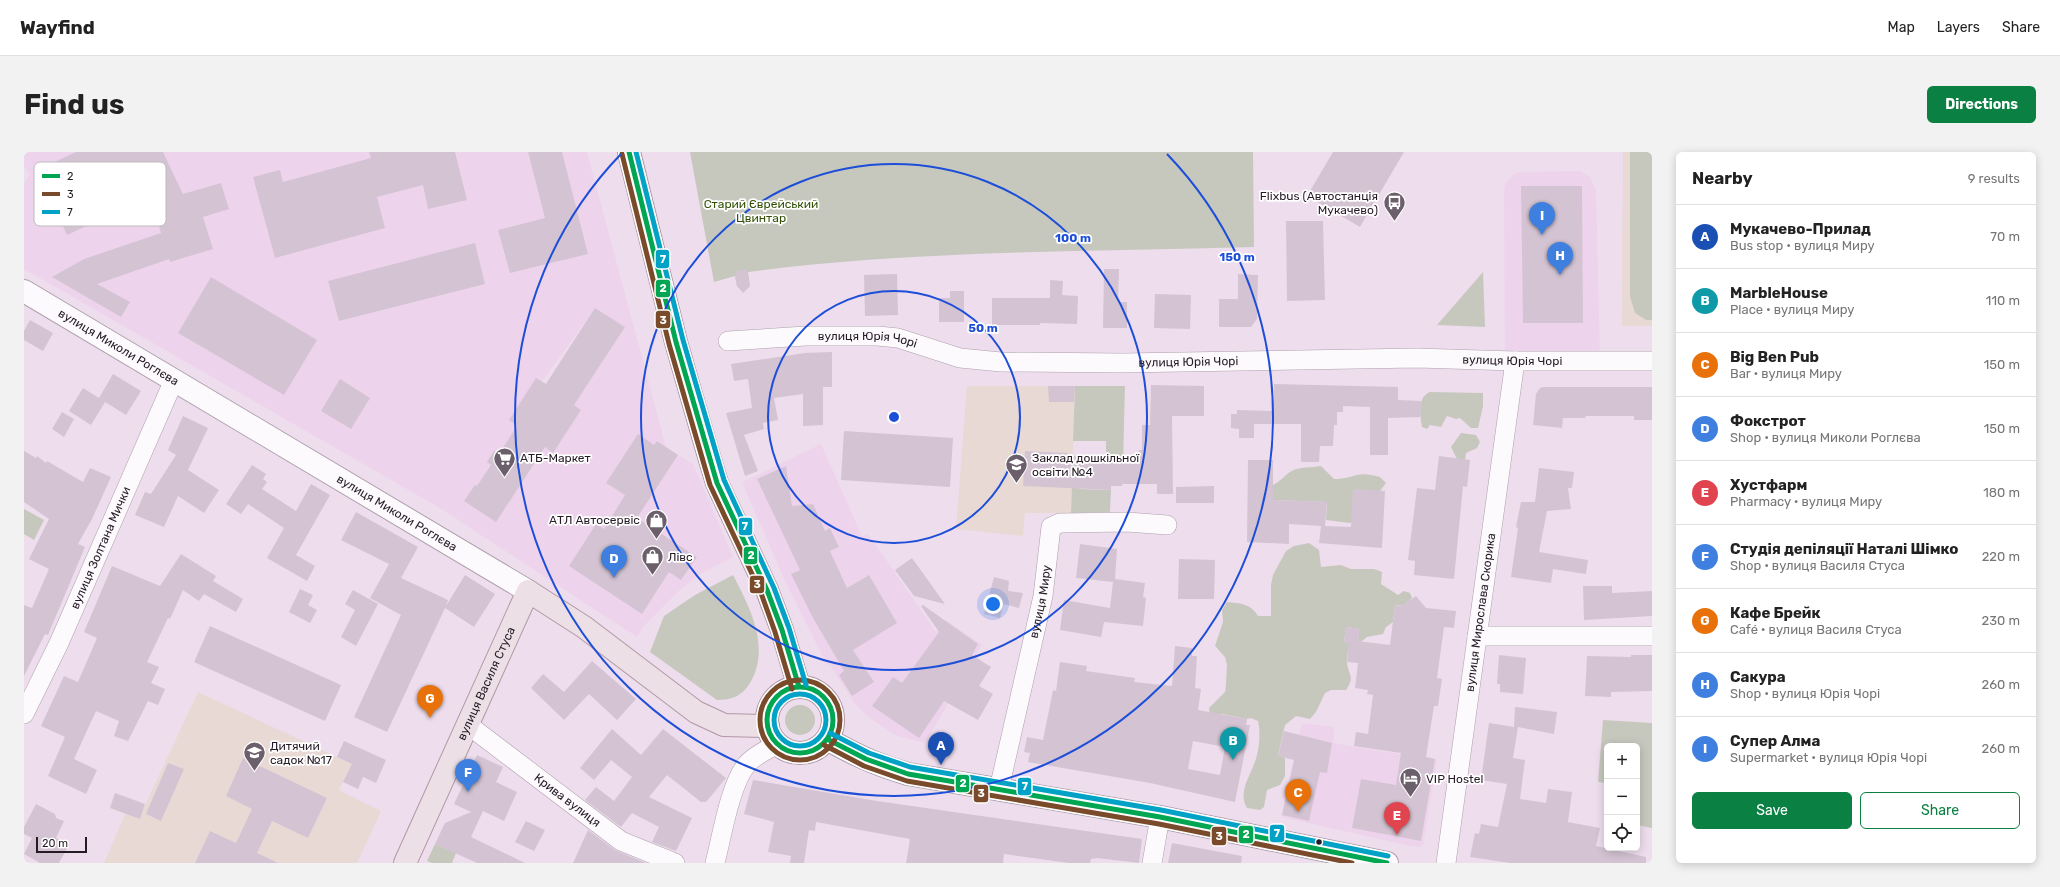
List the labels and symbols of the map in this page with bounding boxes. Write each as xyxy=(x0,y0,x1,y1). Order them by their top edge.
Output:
legend xyxy=(34,162,166,226)
text: 2 xyxy=(67,170,73,183)
text: 3 xyxy=(67,188,74,201)
place label: Flixbus (Автостанція Мукачево) xyxy=(1260,189,1378,217)
bus stop icon: Flixbus (Автостанція Мукачево) xyxy=(1381,190,1407,223)
park label: Старий Єврейський Цвинтар xyxy=(704,197,818,225)
pin: I xyxy=(1529,202,1555,235)
text: 7 xyxy=(67,206,73,219)
text: 100 m xyxy=(1055,231,1091,245)
pin: H xyxy=(1547,242,1573,275)
line badge: 7 xyxy=(655,249,670,269)
text: 150 m xyxy=(1219,250,1255,264)
text: 7 xyxy=(660,253,667,266)
line badge: 2 xyxy=(655,279,671,298)
text: 2 xyxy=(659,282,667,295)
street label: вулиця Миколи Роглєва xyxy=(56,306,181,388)
line badge: 3 xyxy=(655,310,671,329)
text: 3 xyxy=(659,314,667,327)
text: 50 m xyxy=(968,321,998,335)
street label: вулиця Юрія Чорі xyxy=(818,329,919,351)
street label: вулиця Юрія Чорі xyxy=(1462,352,1562,368)
street label: вулиця Юрія Чорі xyxy=(1138,354,1239,370)
centre of rings xyxy=(887,410,901,424)
supermarket icon: АТБ-Маркет xyxy=(491,445,517,478)
place label: АТБ-Маркет xyxy=(520,451,591,465)
place label: Заклад дошкільної освіти №4 xyxy=(1032,451,1140,479)
school or university icon: Заклад дошкільної освіти №4 xyxy=(1003,452,1029,485)
street label: вулиця Миколи Роглєва xyxy=(334,472,460,554)
street label: вулиця Золтана Мички xyxy=(68,484,134,611)
shop icon: АТЛ Автосервіс xyxy=(643,507,669,540)
place label: АТЛ Автосервіс xyxy=(549,513,640,527)
line badge: 7 xyxy=(738,517,753,536)
text: 7 xyxy=(742,520,749,533)
street label: вулиця Мирослава Скорика xyxy=(1463,532,1498,693)
shop icon: Лівс xyxy=(639,544,665,577)
pin: D xyxy=(601,545,627,578)
line badge: 2 xyxy=(743,546,758,565)
text: 2 xyxy=(747,549,755,562)
place label: Лівс xyxy=(668,550,693,564)
street label: вулиця Миру xyxy=(1027,564,1054,640)
line badge: 3 xyxy=(749,575,765,594)
text: 3 xyxy=(753,578,761,591)
your location xyxy=(983,594,1003,614)
street label: вулиця Василя Стуса xyxy=(454,625,518,742)
pin: G xyxy=(417,685,443,718)
pin: B xyxy=(1220,727,1246,760)
pin: A xyxy=(928,732,954,765)
place label: Дитячий садок №17 xyxy=(270,739,332,767)
school or university icon: Дитячий садок №17 xyxy=(241,740,267,773)
pin: F xyxy=(455,759,481,792)
hotel icon: VIP Hostel xyxy=(1397,766,1423,799)
street label: Крива вулиця xyxy=(531,771,603,830)
place label: VIP Hostel xyxy=(1426,772,1483,786)
line badge: 2 xyxy=(955,774,970,793)
text: 2 xyxy=(959,777,967,790)
line badge: 7 xyxy=(1017,777,1032,796)
pin: C xyxy=(1285,779,1311,812)
text: 7 xyxy=(1022,780,1029,793)
line badge: 3 xyxy=(973,784,989,803)
text: 3 xyxy=(977,787,985,800)
pin: E xyxy=(1384,802,1410,835)
line badge: 7 xyxy=(1269,824,1285,843)
line badge: 2 xyxy=(1238,825,1254,844)
line badge: 3 xyxy=(1211,826,1227,846)
text: 7 xyxy=(1274,827,1281,840)
text: 2 xyxy=(1242,828,1250,841)
text: 3 xyxy=(1215,830,1223,843)
scale bar xyxy=(36,835,87,854)
unlabelled marker xyxy=(1314,837,1324,847)

